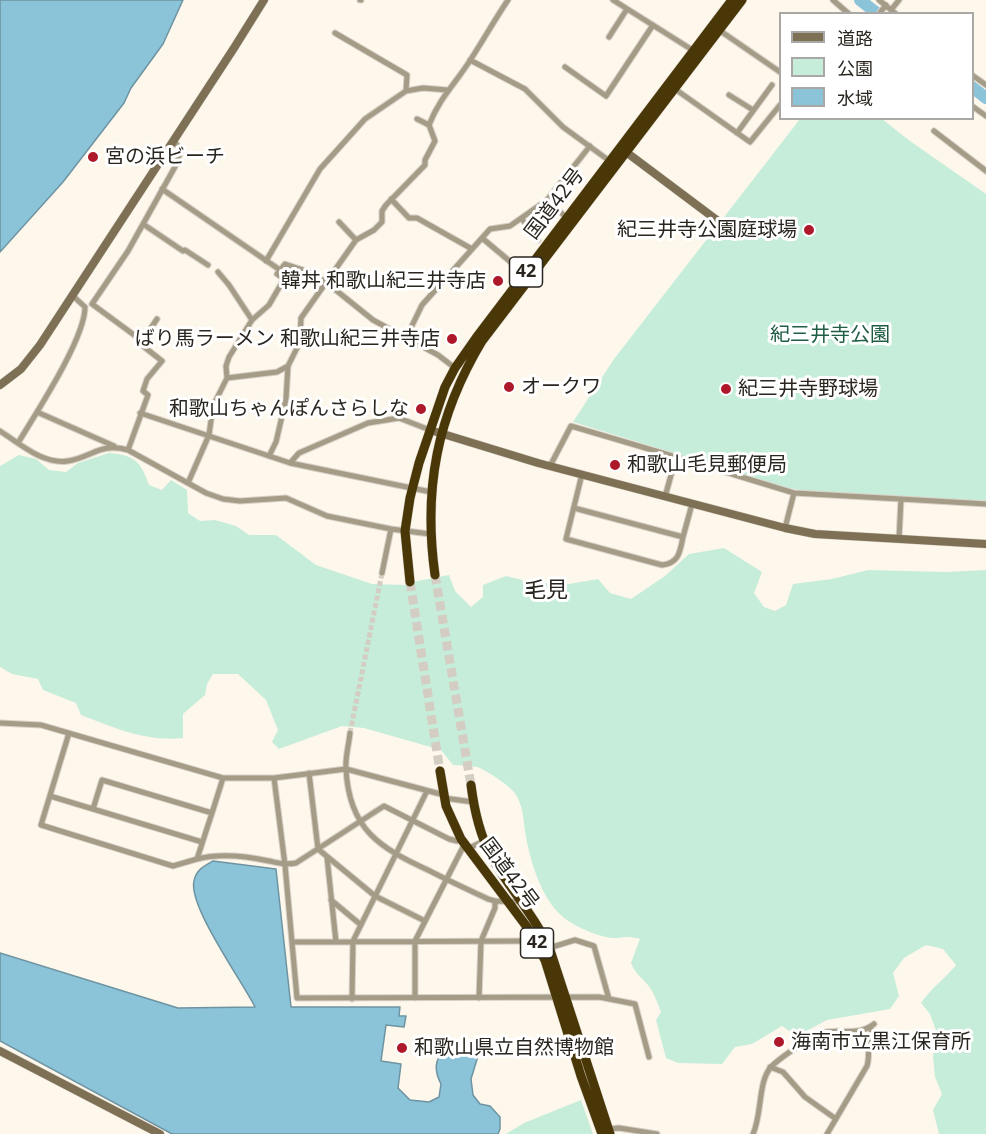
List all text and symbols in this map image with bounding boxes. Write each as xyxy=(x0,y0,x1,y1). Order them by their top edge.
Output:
legend xyxy=(779,12,974,120)
text: 道路 xyxy=(837,26,873,50)
text: 公園 xyxy=(837,56,873,80)
text: 水域 xyxy=(837,86,873,110)
place label: 宮の浜ビーチ xyxy=(105,145,225,169)
marker: 宮の浜ビーチ xyxy=(86,150,100,164)
street label: 国道42号 xyxy=(520,164,590,244)
place label: 紀三井寺公園庭球場 xyxy=(617,218,797,242)
marker: 紀三井寺公園庭球場 xyxy=(802,223,816,237)
road number: 42 xyxy=(510,257,542,287)
place label: 韓丼 和歌山紀三井寺店 xyxy=(281,269,486,293)
marker: 韓丼 和歌山紀三井寺店 xyxy=(491,274,505,288)
park label: 紀三井寺公園 xyxy=(770,323,890,347)
place label: ばり馬ラーメン 和歌山紀三井寺店 xyxy=(135,327,440,351)
marker: ばり馬ラーメン 和歌山紀三井寺店 xyxy=(445,332,459,346)
place label: オークワ xyxy=(521,375,601,399)
place label: 紀三井寺野球場 xyxy=(738,377,878,401)
marker: オークワ xyxy=(502,380,516,394)
marker: 紀三井寺野球場 xyxy=(719,382,733,396)
place label: 和歌山ちゃんぽんさらしな xyxy=(169,397,409,421)
marker: 和歌山ちゃんぽんさらしな xyxy=(414,402,428,416)
place label: 和歌山毛見郵便局 xyxy=(627,453,787,477)
marker: 和歌山毛見郵便局 xyxy=(608,458,622,472)
district label: 毛見 xyxy=(524,578,568,604)
street label: 国道42号 xyxy=(474,834,544,914)
road number: 42 xyxy=(520,928,554,958)
place label: 海南市立黒江保育所 xyxy=(791,1030,971,1054)
marker: 海南市立黒江保育所 xyxy=(772,1035,786,1049)
place label: 和歌山県立自然博物館 xyxy=(414,1036,614,1060)
marker: 和歌山県立自然博物館 xyxy=(395,1041,409,1055)

